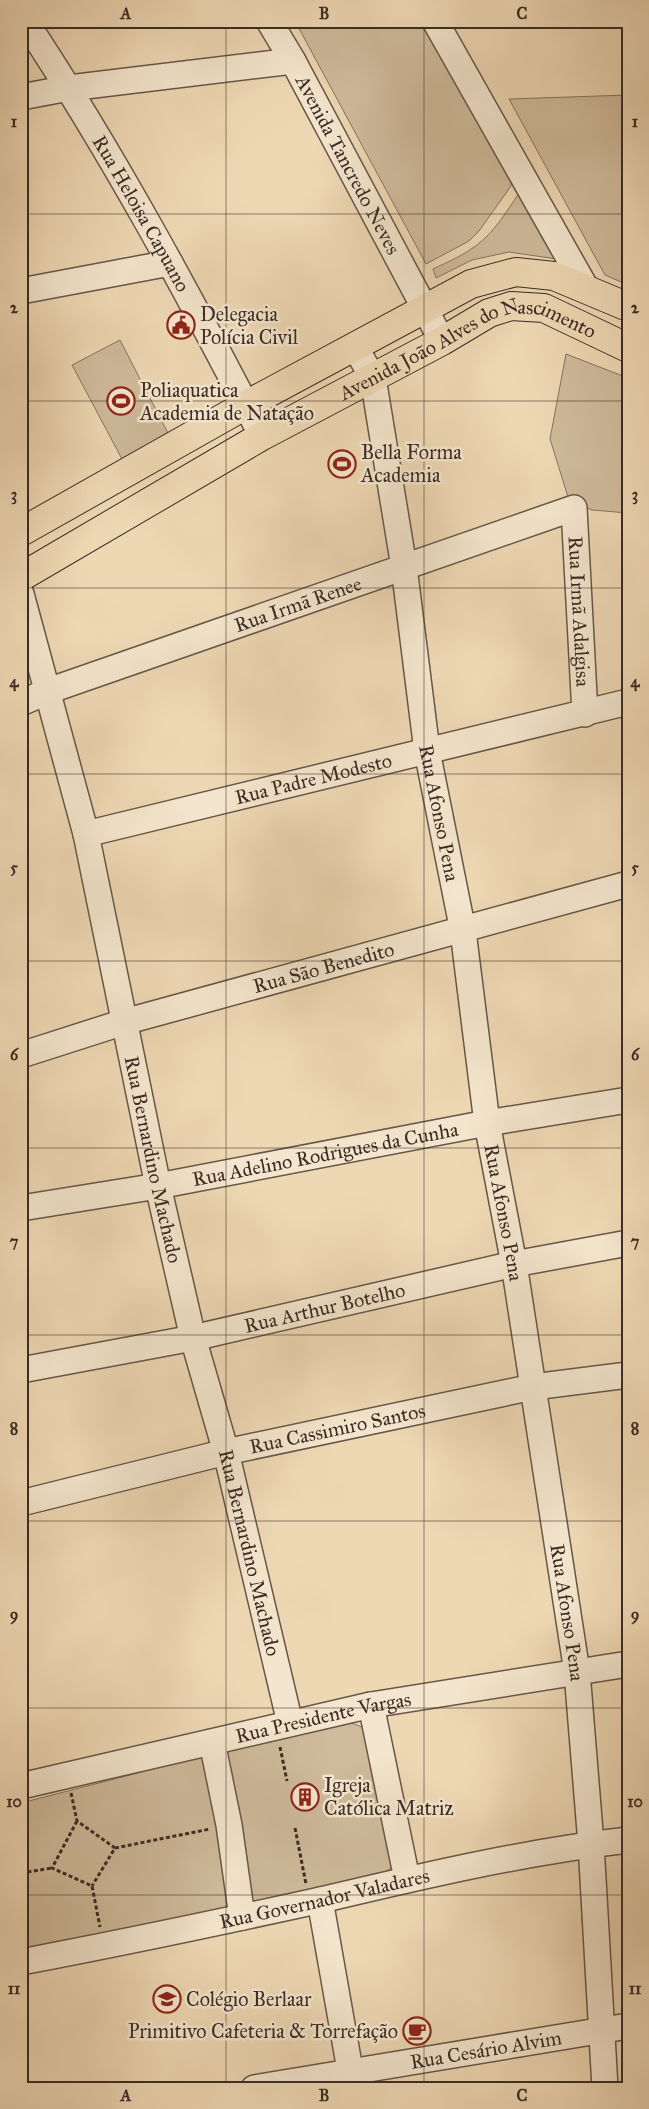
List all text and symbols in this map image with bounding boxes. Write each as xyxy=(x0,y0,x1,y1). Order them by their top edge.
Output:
text: A xyxy=(120,4,132,23)
text: B xyxy=(319,4,329,23)
text: C xyxy=(517,4,528,23)
street label: Avenida Tancredo Neves xyxy=(290,70,406,258)
text: 1 xyxy=(11,112,18,131)
text: 1 xyxy=(632,112,639,131)
street label: Rua Heloisa Capuano xyxy=(87,131,195,296)
street label: Avenida João Alves do Nascimento xyxy=(334,292,600,406)
text: 2 xyxy=(10,298,19,317)
text: 2 xyxy=(631,298,640,317)
place label: Delegacia Polícia Civil xyxy=(200,302,299,349)
public building icon: Delegacia Polícia Civil xyxy=(166,310,196,340)
place label: Poliaquatica Academia de Natação xyxy=(139,378,314,425)
sports icon: Poliaquatica Academia de Natação xyxy=(106,386,136,416)
place label: Bella Forma Academia xyxy=(360,440,462,487)
sports icon: Bella Forma Academia xyxy=(327,449,357,479)
text: 3 xyxy=(11,485,17,505)
text: 3 xyxy=(632,485,638,505)
street label: Rua Irmã Adalgisa xyxy=(564,535,596,688)
street label: Rua Irmã Renee xyxy=(231,571,364,637)
text: 4 xyxy=(10,672,20,692)
text: 4 xyxy=(631,672,641,692)
street label: Rua Afonso Pena xyxy=(414,743,465,884)
street label: Rua Padre Modesto xyxy=(233,748,394,809)
text: 5 xyxy=(10,858,18,877)
text: 5 xyxy=(631,858,639,877)
street label: Rua São Benedito xyxy=(250,937,397,998)
text: 6 xyxy=(10,1045,19,1064)
text: 6 xyxy=(631,1045,640,1064)
street label: Rua Bernardino Machado xyxy=(120,1054,187,1265)
street label: Rua Adelino Rodrigues da Cunha xyxy=(190,1117,461,1191)
street label: Rua Afonso Pena xyxy=(479,1142,529,1283)
text: 7 xyxy=(10,1232,19,1251)
text: 7 xyxy=(631,1232,640,1251)
street label: Rua Arthur Botelho xyxy=(242,1277,407,1338)
street label: Rua Cassimiro Santos xyxy=(247,1398,427,1459)
text: 8 xyxy=(10,1419,18,1438)
text: 8 xyxy=(631,1419,639,1438)
street label: Rua Bernardino Machado xyxy=(214,1447,286,1658)
street label: Rua Afonso Pena xyxy=(545,1542,590,1683)
text: 9 xyxy=(10,1605,18,1625)
text: 9 xyxy=(631,1605,639,1625)
street label: Rua Presidente Vargas xyxy=(233,1687,413,1748)
place label: Igreja Católica Matriz xyxy=(324,1773,454,1820)
building icon: Igreja Católica Matriz xyxy=(290,1782,320,1812)
text: 10 xyxy=(6,1792,22,1811)
text: 10 xyxy=(627,1792,643,1811)
street label: Rua Governador Valadares xyxy=(217,1863,432,1934)
text: 11 xyxy=(8,1979,21,1998)
text: 11 xyxy=(629,1979,642,1998)
school or university icon: Colégio Berlaar xyxy=(152,1984,182,2014)
place label: Colégio Berlaar xyxy=(186,1987,312,2012)
cafe icon: Primitivo Cafeteria & Torrefação xyxy=(402,2016,432,2046)
place label: Primitivo Cafeteria & Torrefação xyxy=(128,2019,398,2043)
street label: Rua Cesário Alvim xyxy=(408,2025,564,2074)
text: A xyxy=(120,2086,132,2105)
text: B xyxy=(319,2086,329,2105)
text: C xyxy=(517,2086,528,2105)

